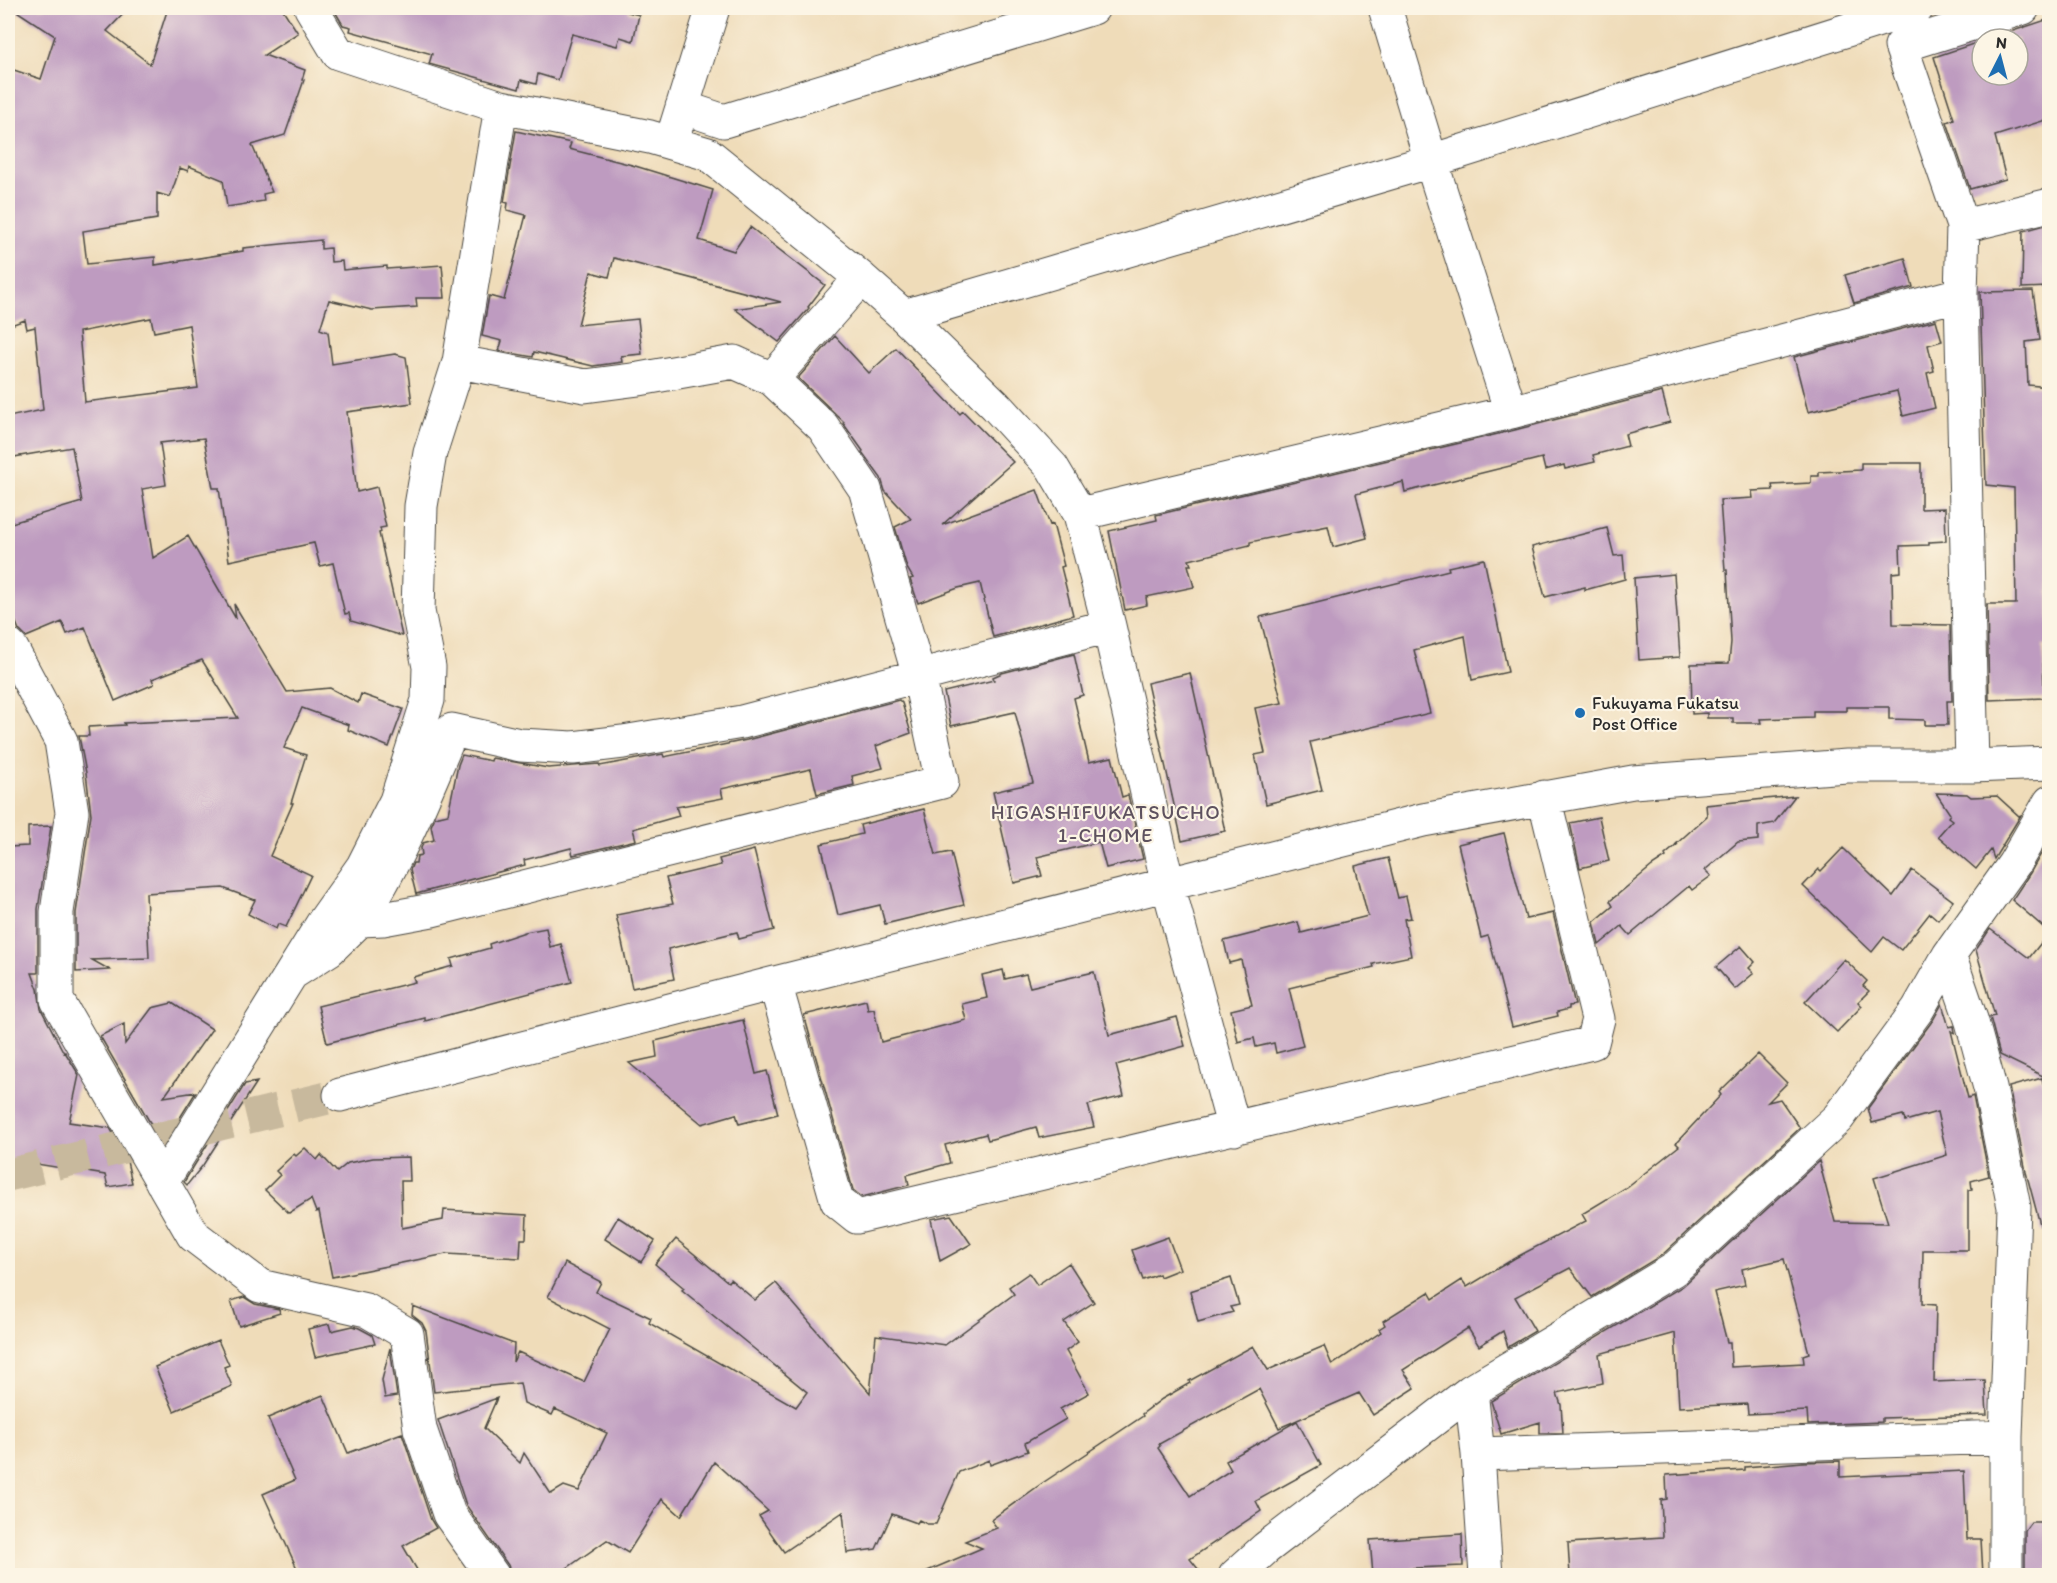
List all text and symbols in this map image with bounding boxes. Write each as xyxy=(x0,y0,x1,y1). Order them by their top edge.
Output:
north arrow xyxy=(1970,27,2030,87)
text: N xyxy=(1995,33,2008,53)
place label: Fukuyama Fukatsu Post Office xyxy=(1592,692,1739,735)
marker: Fukuyama Fukatsu Post Office xyxy=(1573,706,1587,720)
district label: HIGASHIFUKATSUCHO 1-CHOME xyxy=(991,800,1221,847)

